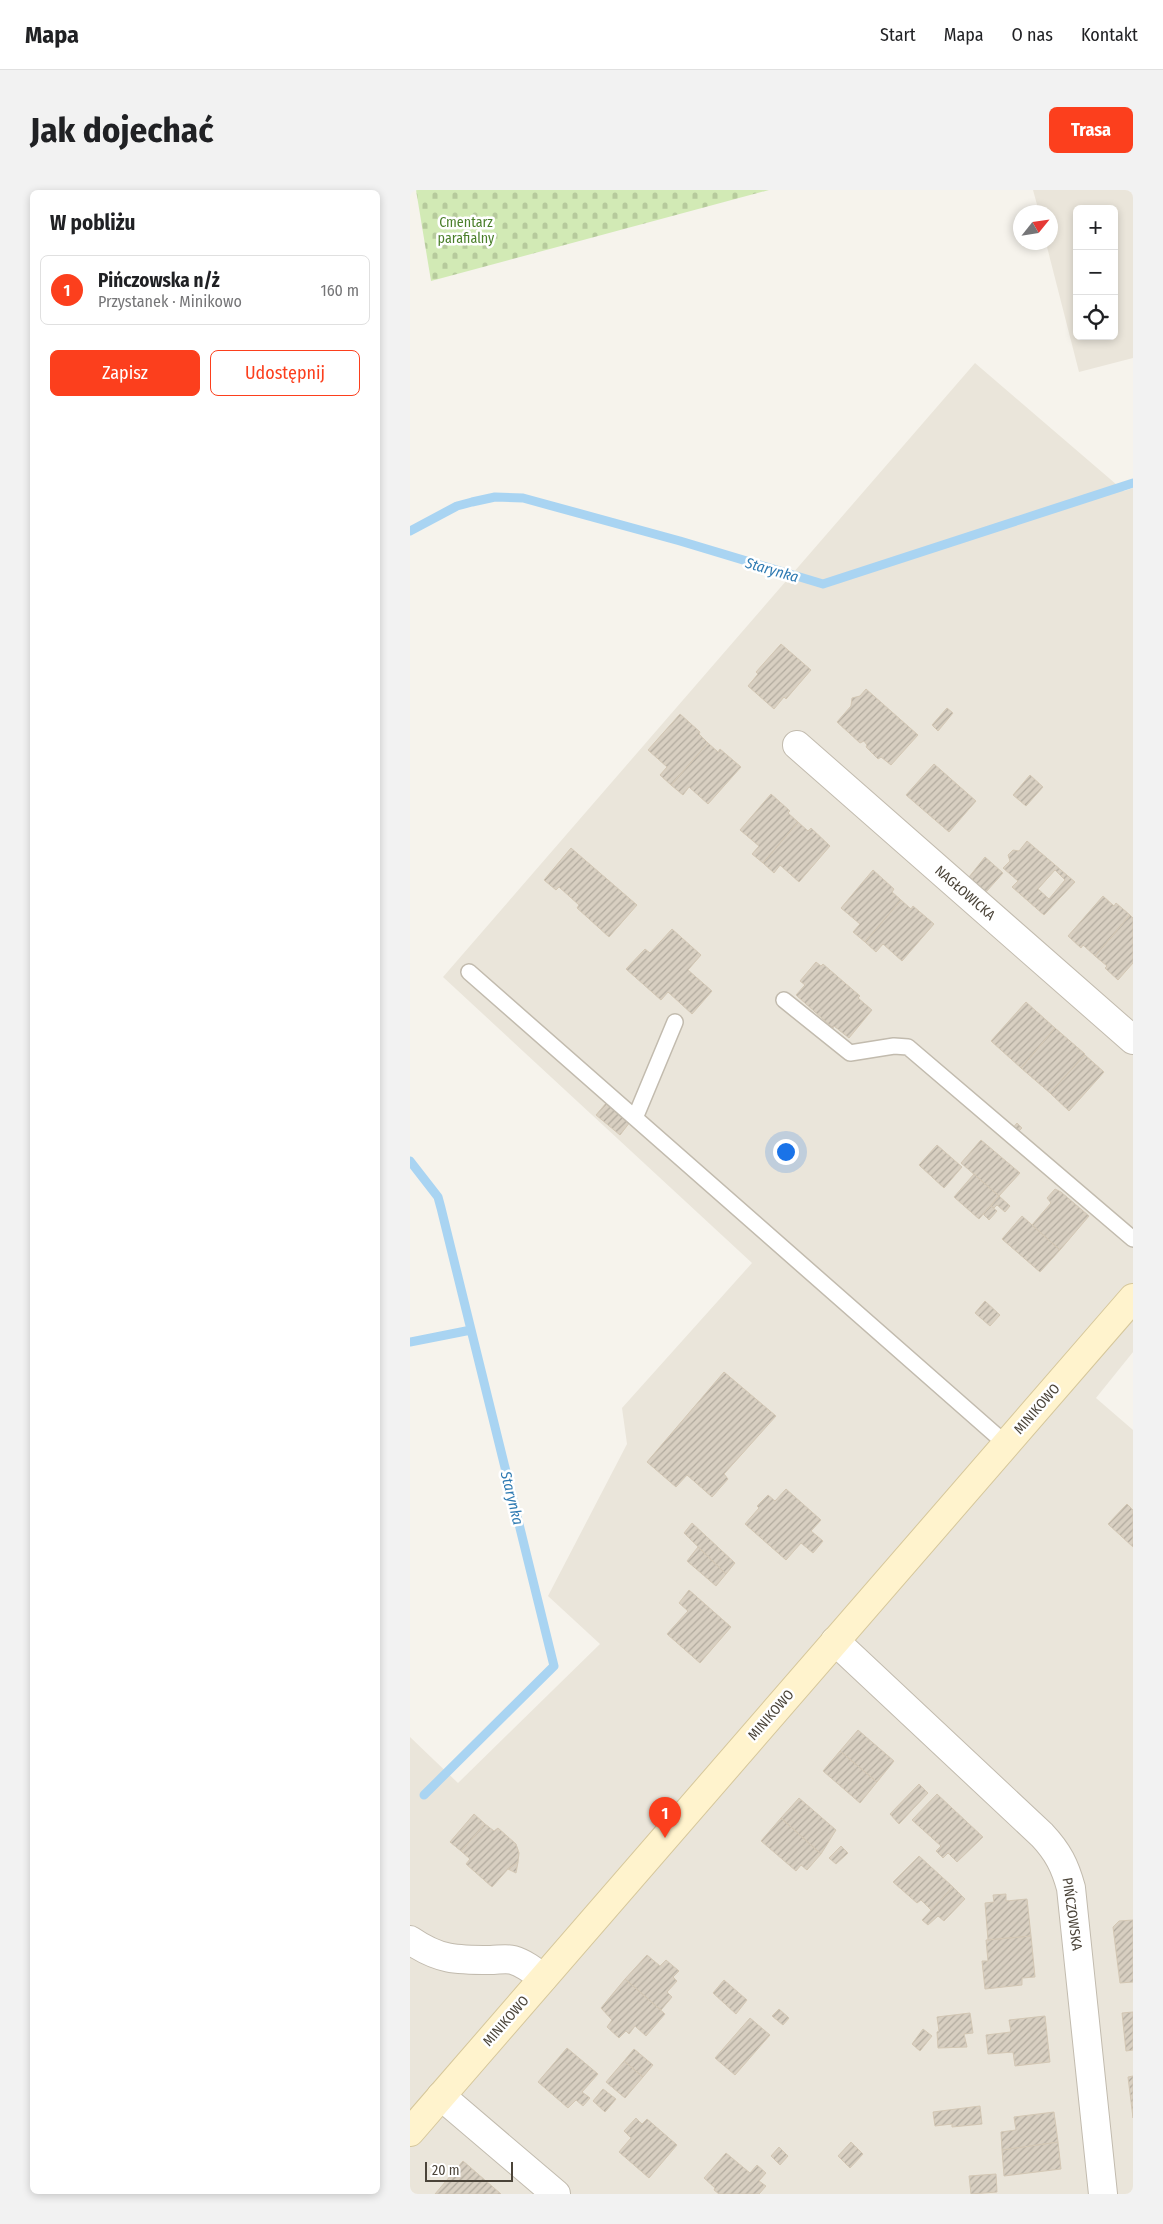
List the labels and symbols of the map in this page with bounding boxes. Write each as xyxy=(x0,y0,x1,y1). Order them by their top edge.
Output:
north arrow xyxy=(1013,205,1058,250)
park label: Cmentarz parafialny xyxy=(438,214,495,247)
water label: Starynka xyxy=(742,554,801,586)
street label: NAGŁOWICKA xyxy=(931,862,999,924)
your location xyxy=(773,1139,799,1165)
street label: MINIKOWO xyxy=(1011,1380,1064,1438)
water label: Starynka xyxy=(496,1468,527,1527)
street label: MINIKOWO xyxy=(745,1686,798,1744)
pin: 1 xyxy=(649,1797,681,1838)
street label: PIŃCZOWSKA xyxy=(1058,1876,1087,1952)
street label: MINIKOWO xyxy=(480,1992,533,2050)
scale bar xyxy=(425,2159,512,2182)

